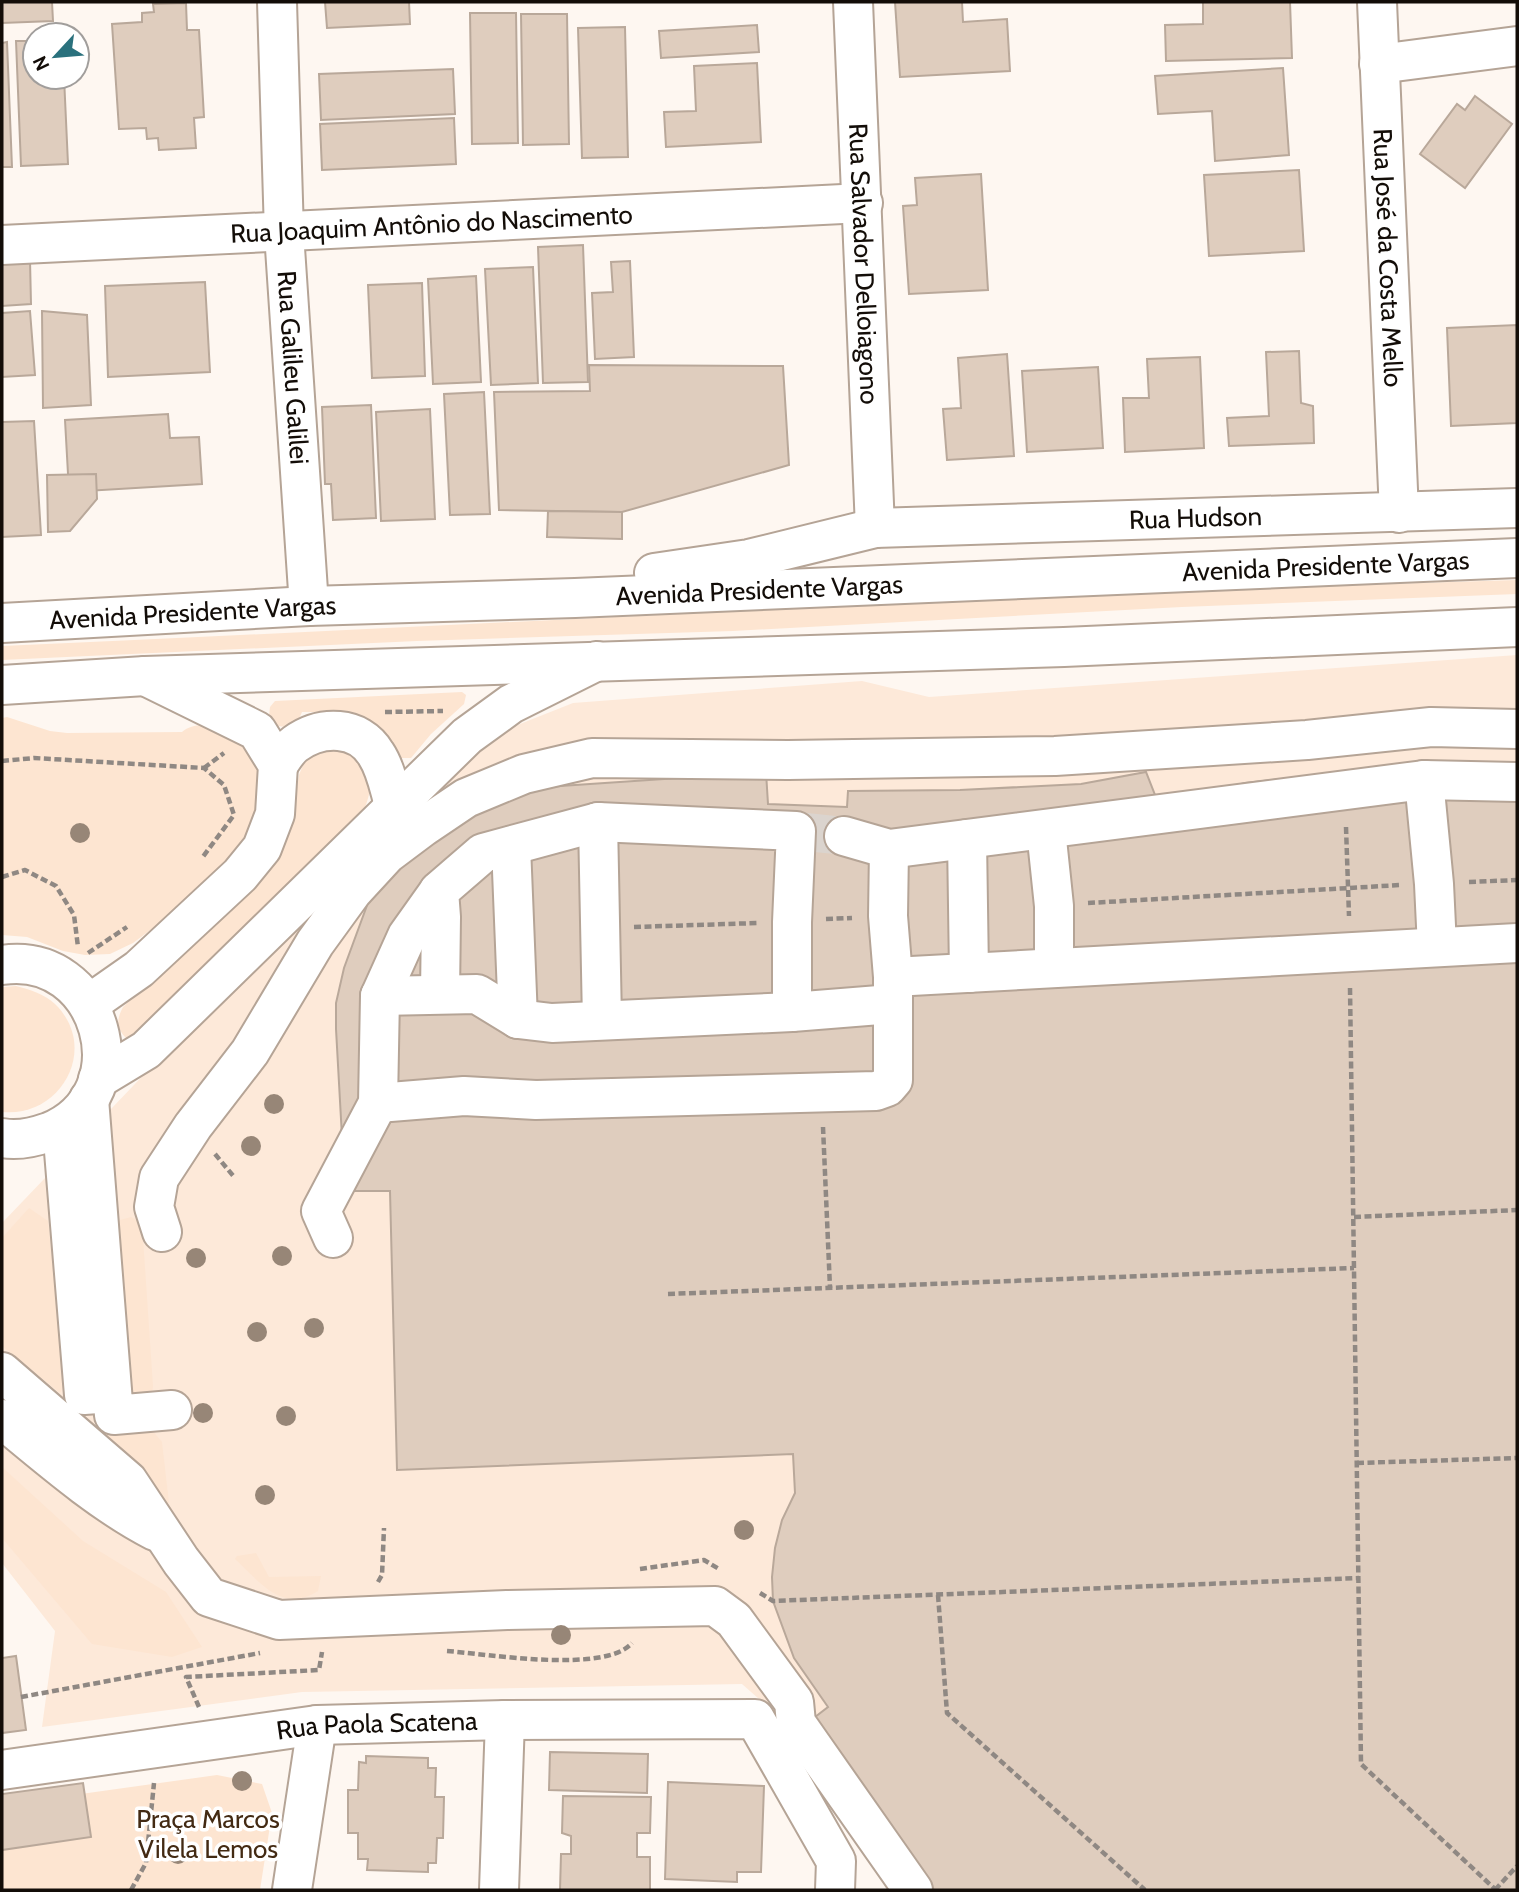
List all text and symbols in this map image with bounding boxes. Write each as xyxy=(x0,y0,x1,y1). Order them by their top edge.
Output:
north arrow xyxy=(21,21,91,91)
text: N xyxy=(28,52,54,74)
street label: Rua Salvador Delloiagono xyxy=(842,122,886,405)
street label: Rua José da Costa Mello xyxy=(1366,128,1410,388)
street label: Rua Joaquim Antônio do Nascimento xyxy=(229,198,634,250)
street label: Rua Galileu Galilei xyxy=(271,270,315,466)
street label: Rua Hudson xyxy=(1128,500,1262,536)
street label: Avenida Presidente Vargas xyxy=(1181,544,1470,588)
street label: Avenida Presidente Vargas xyxy=(615,568,904,612)
street label: Avenida Presidente Vargas xyxy=(48,589,337,636)
street label: Rua Paola Scatena xyxy=(274,1705,478,1747)
park label: Praça Marcos Vilela Lemos xyxy=(136,1803,280,1865)

